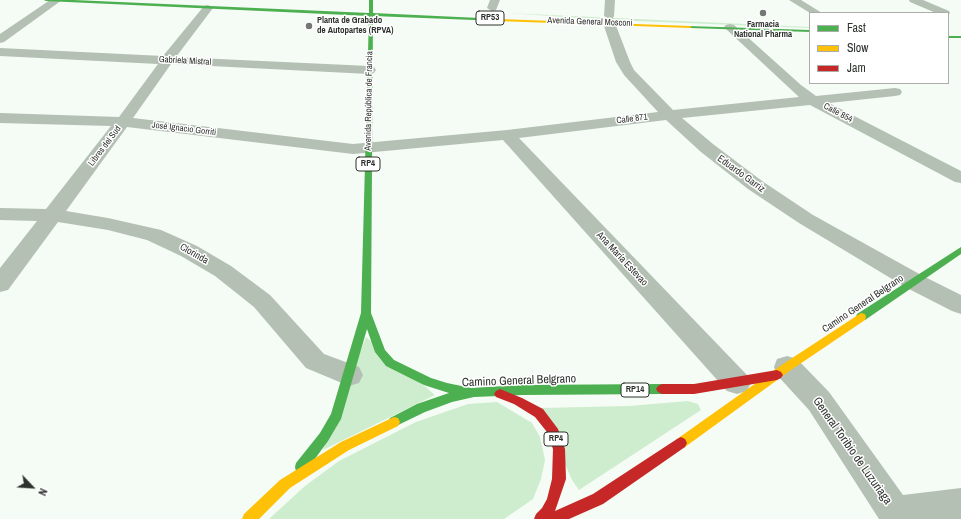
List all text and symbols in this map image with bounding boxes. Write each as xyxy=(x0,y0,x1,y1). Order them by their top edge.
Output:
marker: Farmacia National Pharma xyxy=(758,8,768,18)
road number: RP53 xyxy=(476,11,504,25)
legend xyxy=(809,12,949,84)
street label: Avenida General Mosconi xyxy=(547,15,633,29)
place label: Planta de Grabado de Autopartes (RPVA) xyxy=(317,16,394,37)
place label: Farmacia National Pharma xyxy=(734,20,792,41)
text: Fast xyxy=(847,20,866,36)
marker: Planta de Grabado de Autopartes (RPVA) xyxy=(304,21,314,31)
text: Slow xyxy=(847,40,868,56)
street label: Avenida República de Francia xyxy=(363,51,375,151)
street label: Gabriela Mistral xyxy=(159,54,211,68)
text: Jam xyxy=(847,60,866,76)
street label: Calle 854 xyxy=(822,101,854,125)
street label: Calle 871 xyxy=(616,112,648,126)
street label: José Ignacio Gorriti xyxy=(151,120,217,138)
street label: Libres del Sud xyxy=(86,124,124,168)
street label: Eduardo Garriz xyxy=(715,153,767,195)
road number: RP4 xyxy=(356,157,380,171)
street label: Ana María Estevao xyxy=(594,229,650,289)
street label: Clorinda xyxy=(178,241,210,267)
street label: Camino General Belgrano xyxy=(820,272,906,336)
street label: Camino General Belgrano xyxy=(462,372,576,390)
road number: RP14 xyxy=(621,383,649,397)
street label: General Toribio de Luzuriaga xyxy=(809,394,895,508)
road number: RP4 xyxy=(544,432,568,446)
north arrow xyxy=(12,467,52,507)
text: N xyxy=(35,486,51,498)

